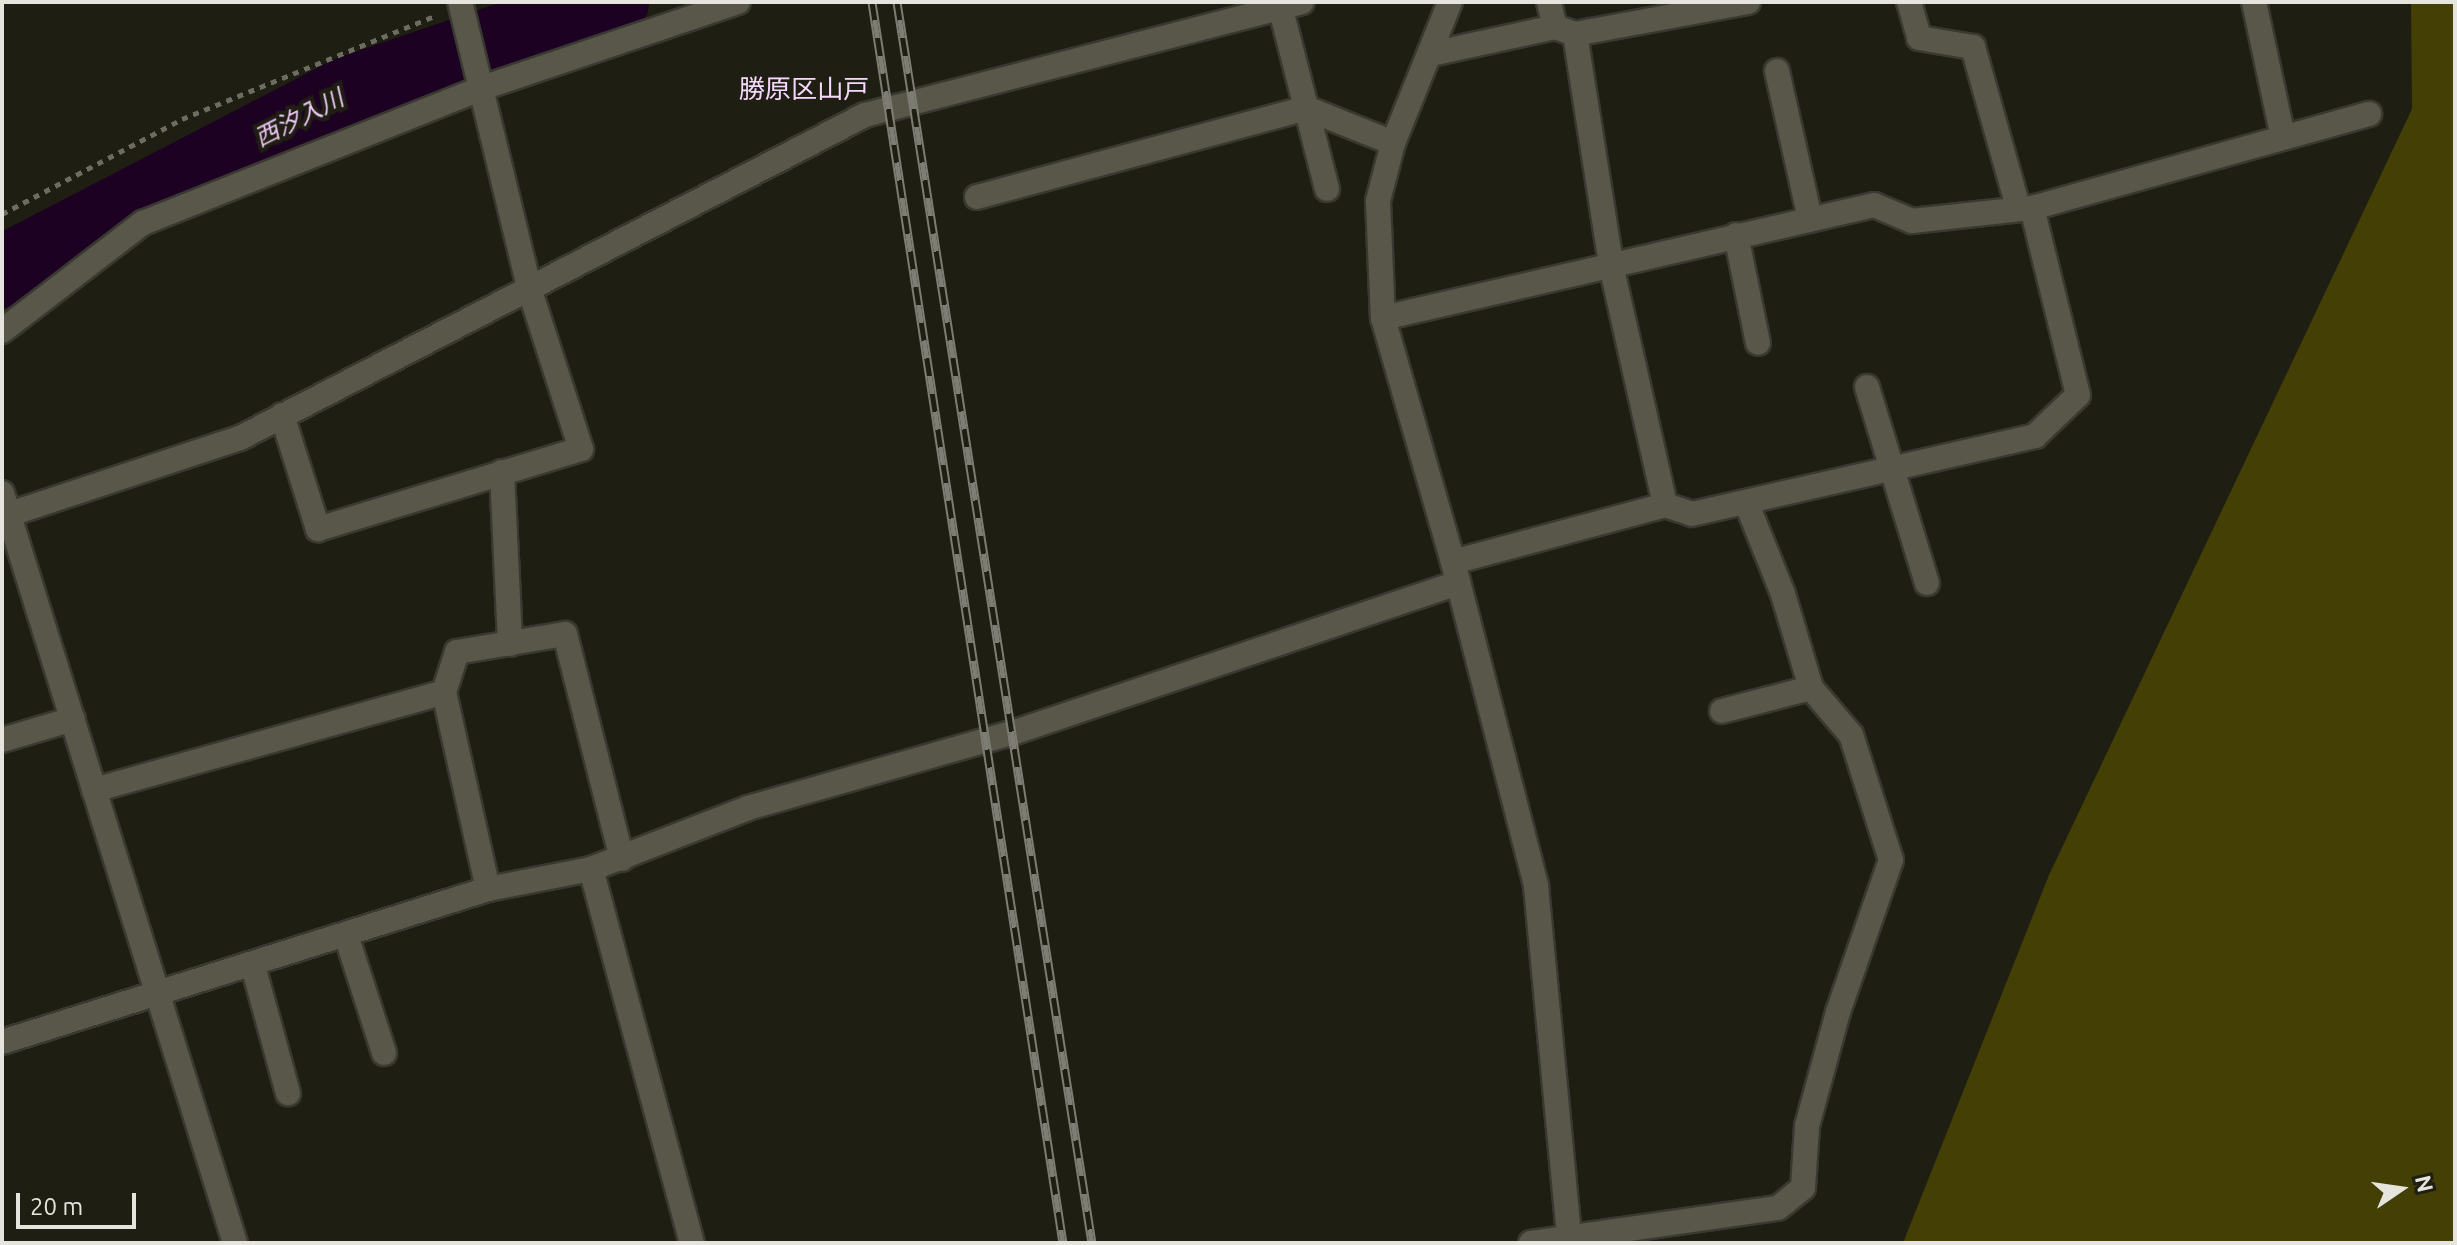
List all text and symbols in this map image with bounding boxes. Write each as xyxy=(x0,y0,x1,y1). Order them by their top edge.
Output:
district label: 勝原区山戸 xyxy=(739,73,869,105)
water label: 西汐入川 xyxy=(250,83,348,153)
north arrow xyxy=(2361,1149,2441,1229)
text: N xyxy=(2411,1173,2439,1194)
scale bar xyxy=(20,1177,140,1227)
text: 20 m xyxy=(30,1193,83,1220)

